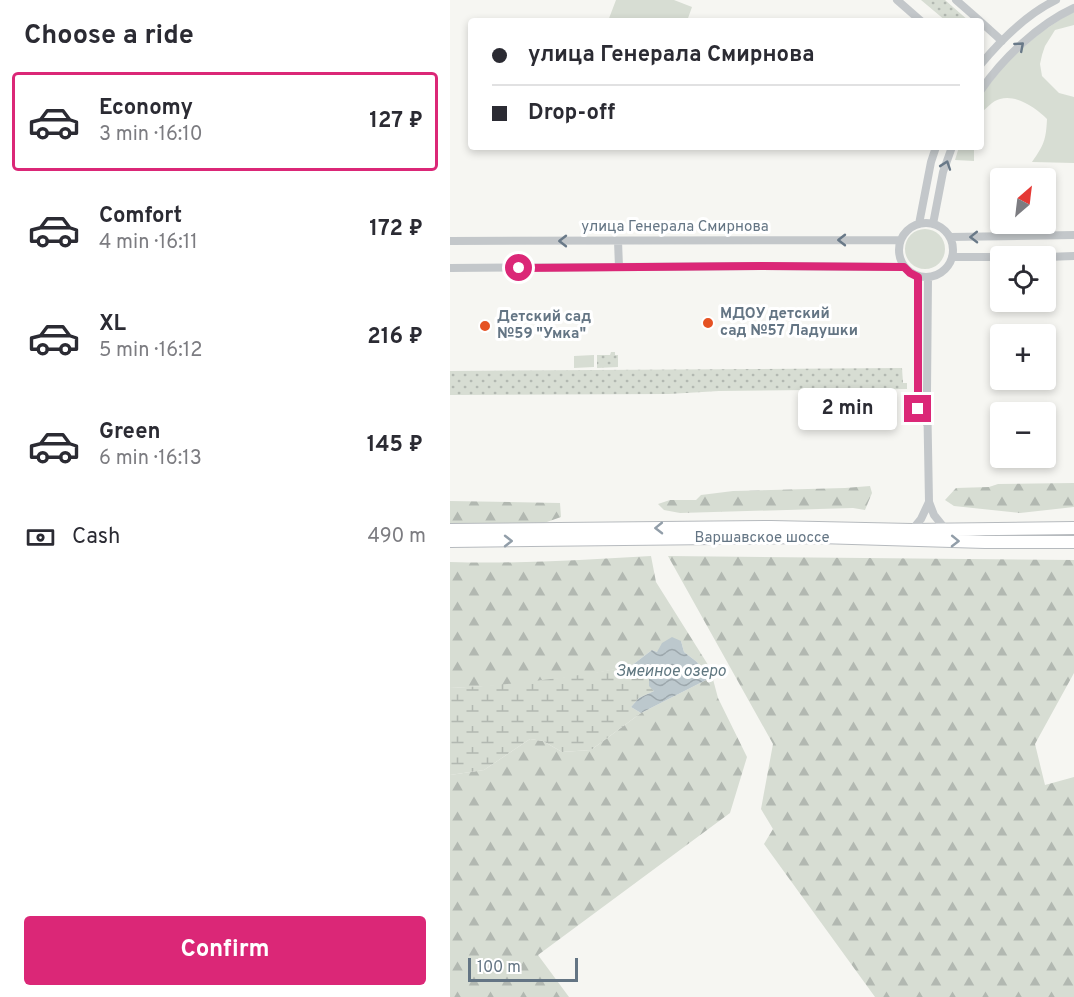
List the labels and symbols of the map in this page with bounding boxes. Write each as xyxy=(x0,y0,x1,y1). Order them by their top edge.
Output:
one-way arrow xyxy=(1013,42,1024,53)
one-way arrow xyxy=(939,160,952,171)
north arrow xyxy=(990,168,1056,234)
street label: улица Генерала Смирнова xyxy=(581,218,769,237)
one-way arrow xyxy=(969,231,978,243)
one-way arrow xyxy=(837,234,846,246)
one-way arrow xyxy=(558,235,567,247)
route start xyxy=(505,254,532,281)
place label: МДОУ детский сад №57 Ладушки xyxy=(720,305,858,341)
place label: Детский сад №59 "Умка" xyxy=(497,308,591,344)
marker: МДОУ детский сад №57 Ладушки xyxy=(701,316,715,330)
marker: Детский сад №59 "Умка" xyxy=(478,319,492,333)
callout: 2 min xyxy=(798,388,897,430)
route end xyxy=(904,395,931,422)
one-way arrow xyxy=(654,522,663,534)
street label: Варшавское шоссе xyxy=(694,529,830,548)
one-way arrow xyxy=(504,535,513,547)
one-way arrow xyxy=(951,535,960,547)
water label: Змеиное озеро xyxy=(616,662,726,682)
scale bar xyxy=(468,955,578,982)

